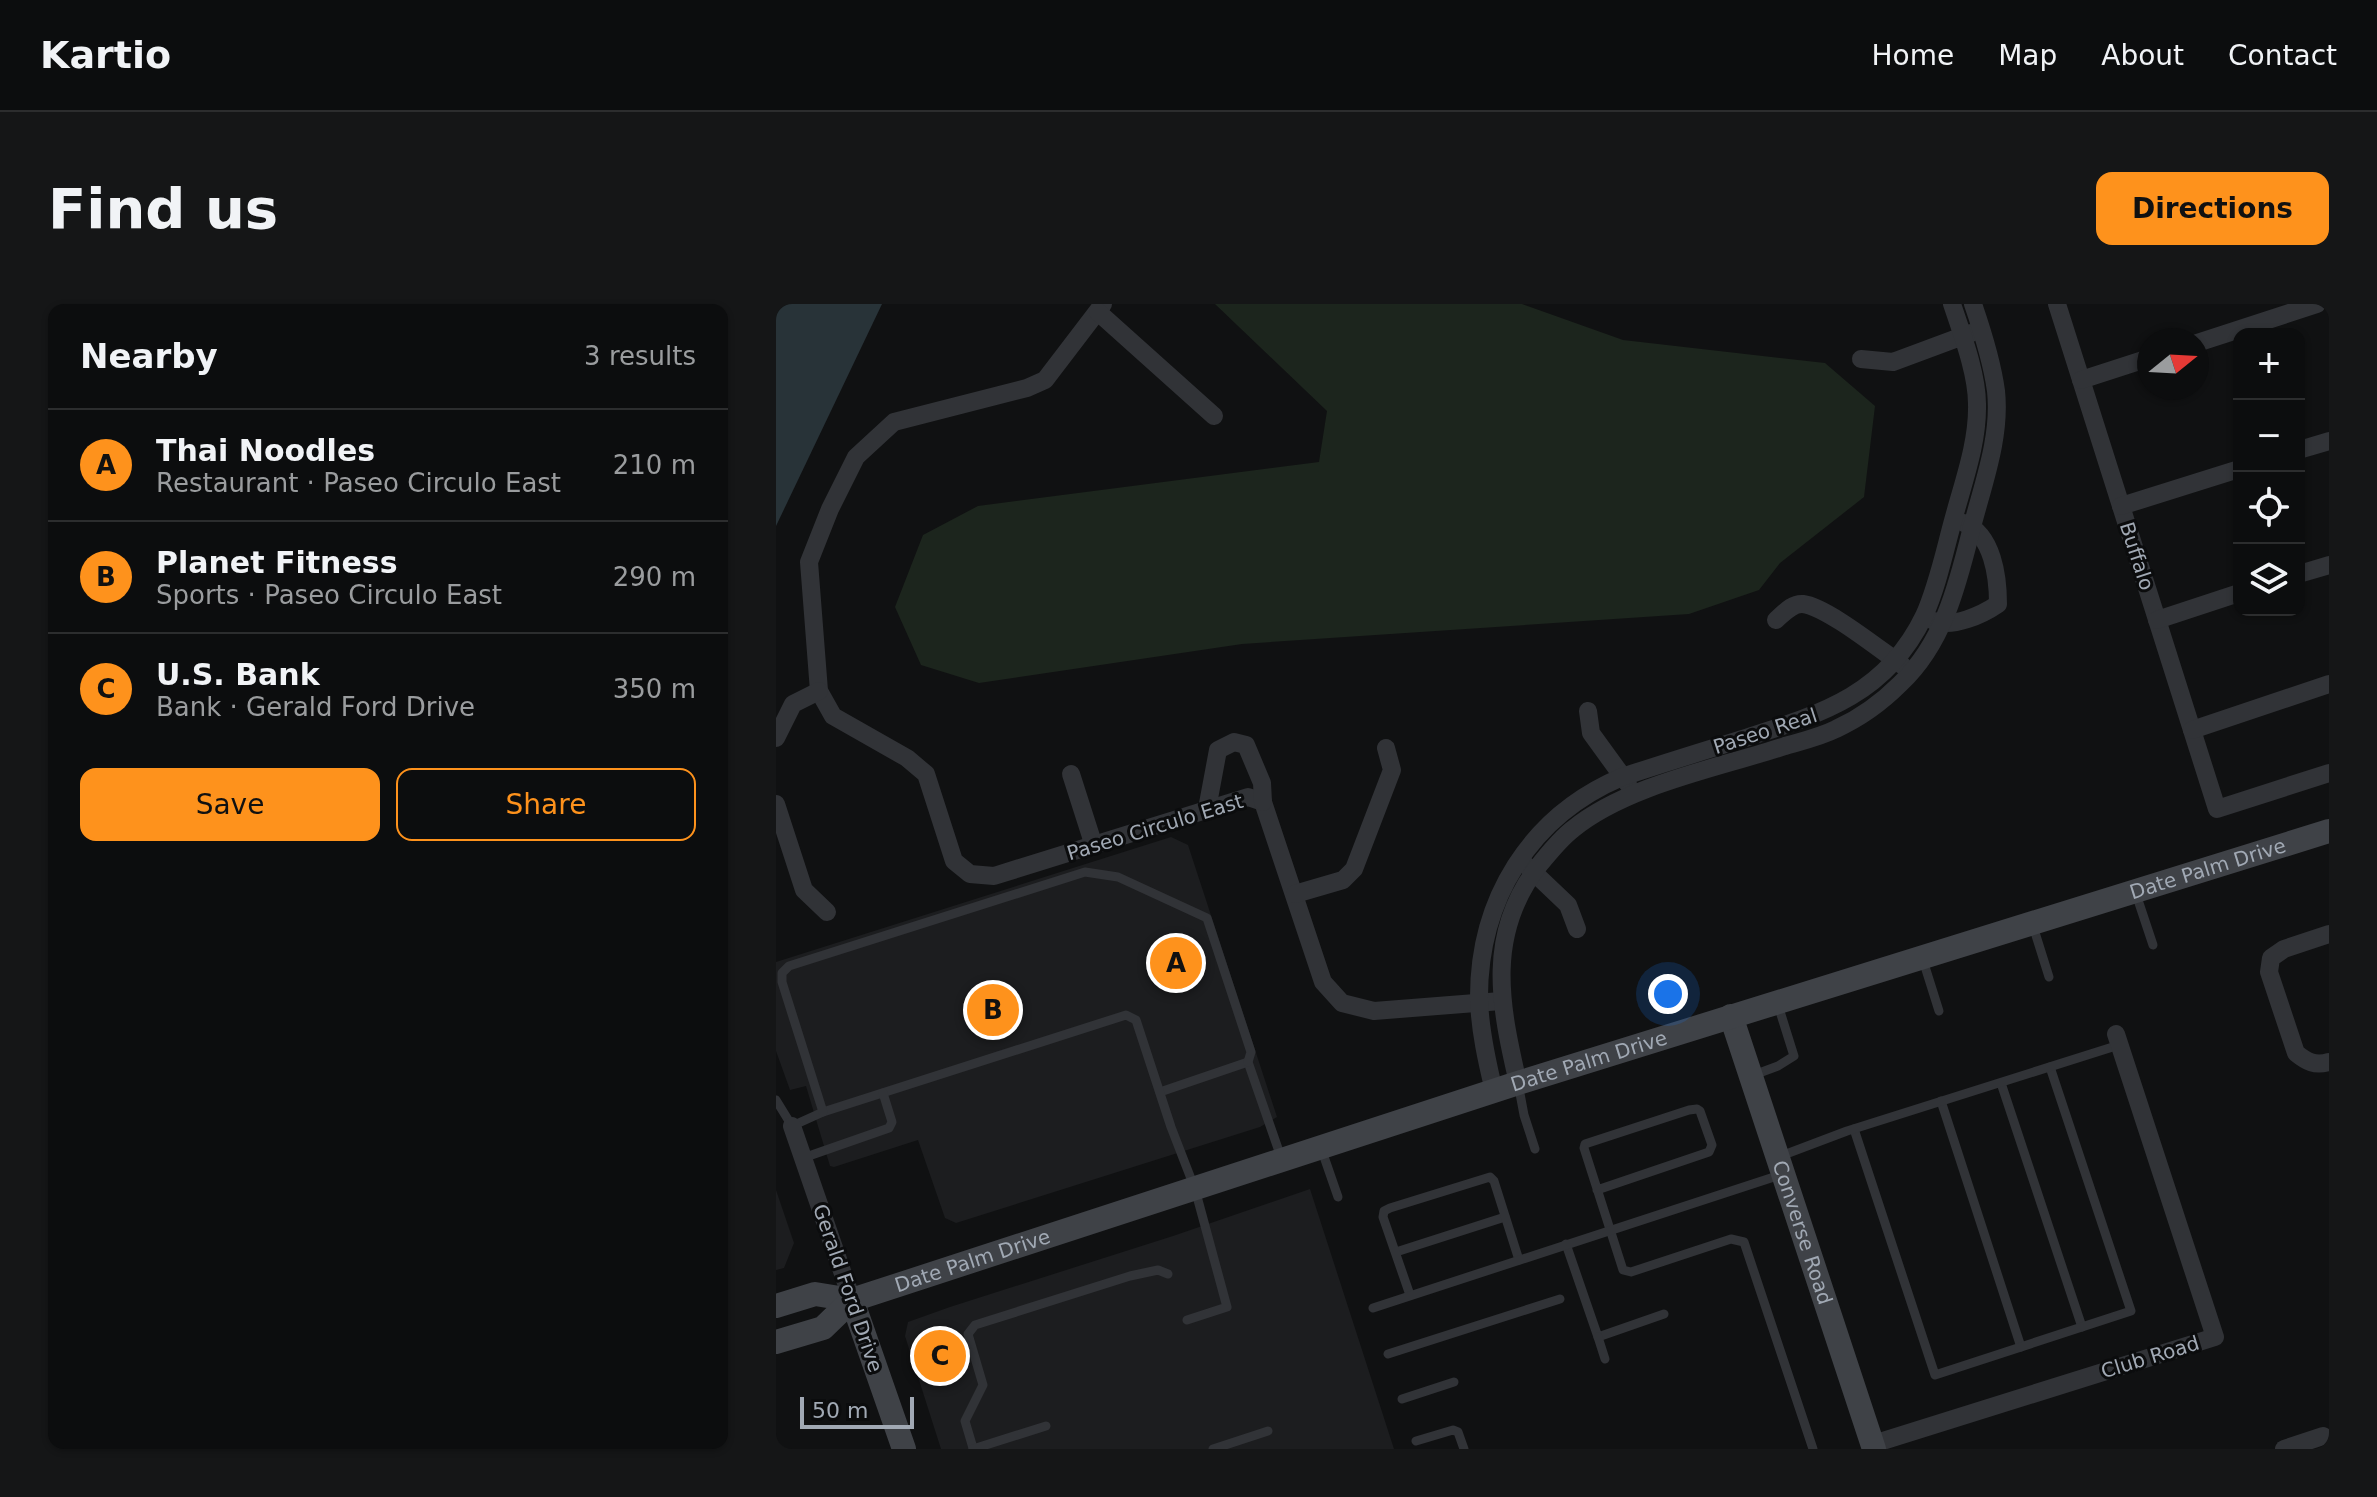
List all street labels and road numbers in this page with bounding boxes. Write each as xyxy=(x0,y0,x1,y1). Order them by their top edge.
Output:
street label: Buffalo xyxy=(2115,519,2159,593)
street label: Paseo Real xyxy=(1710,703,1820,759)
street label: Paseo Circulo East xyxy=(1064,789,1246,865)
street label: Date Palm Drive xyxy=(2127,833,2289,904)
street label: Date Palm Drive xyxy=(1508,1025,1670,1097)
street label: Converse Road xyxy=(1767,1157,1838,1308)
street label: Gerald Ford Drive xyxy=(808,1201,888,1375)
street label: Date Palm Drive xyxy=(891,1224,1053,1297)
street label: Club Road xyxy=(2098,1331,2202,1383)

